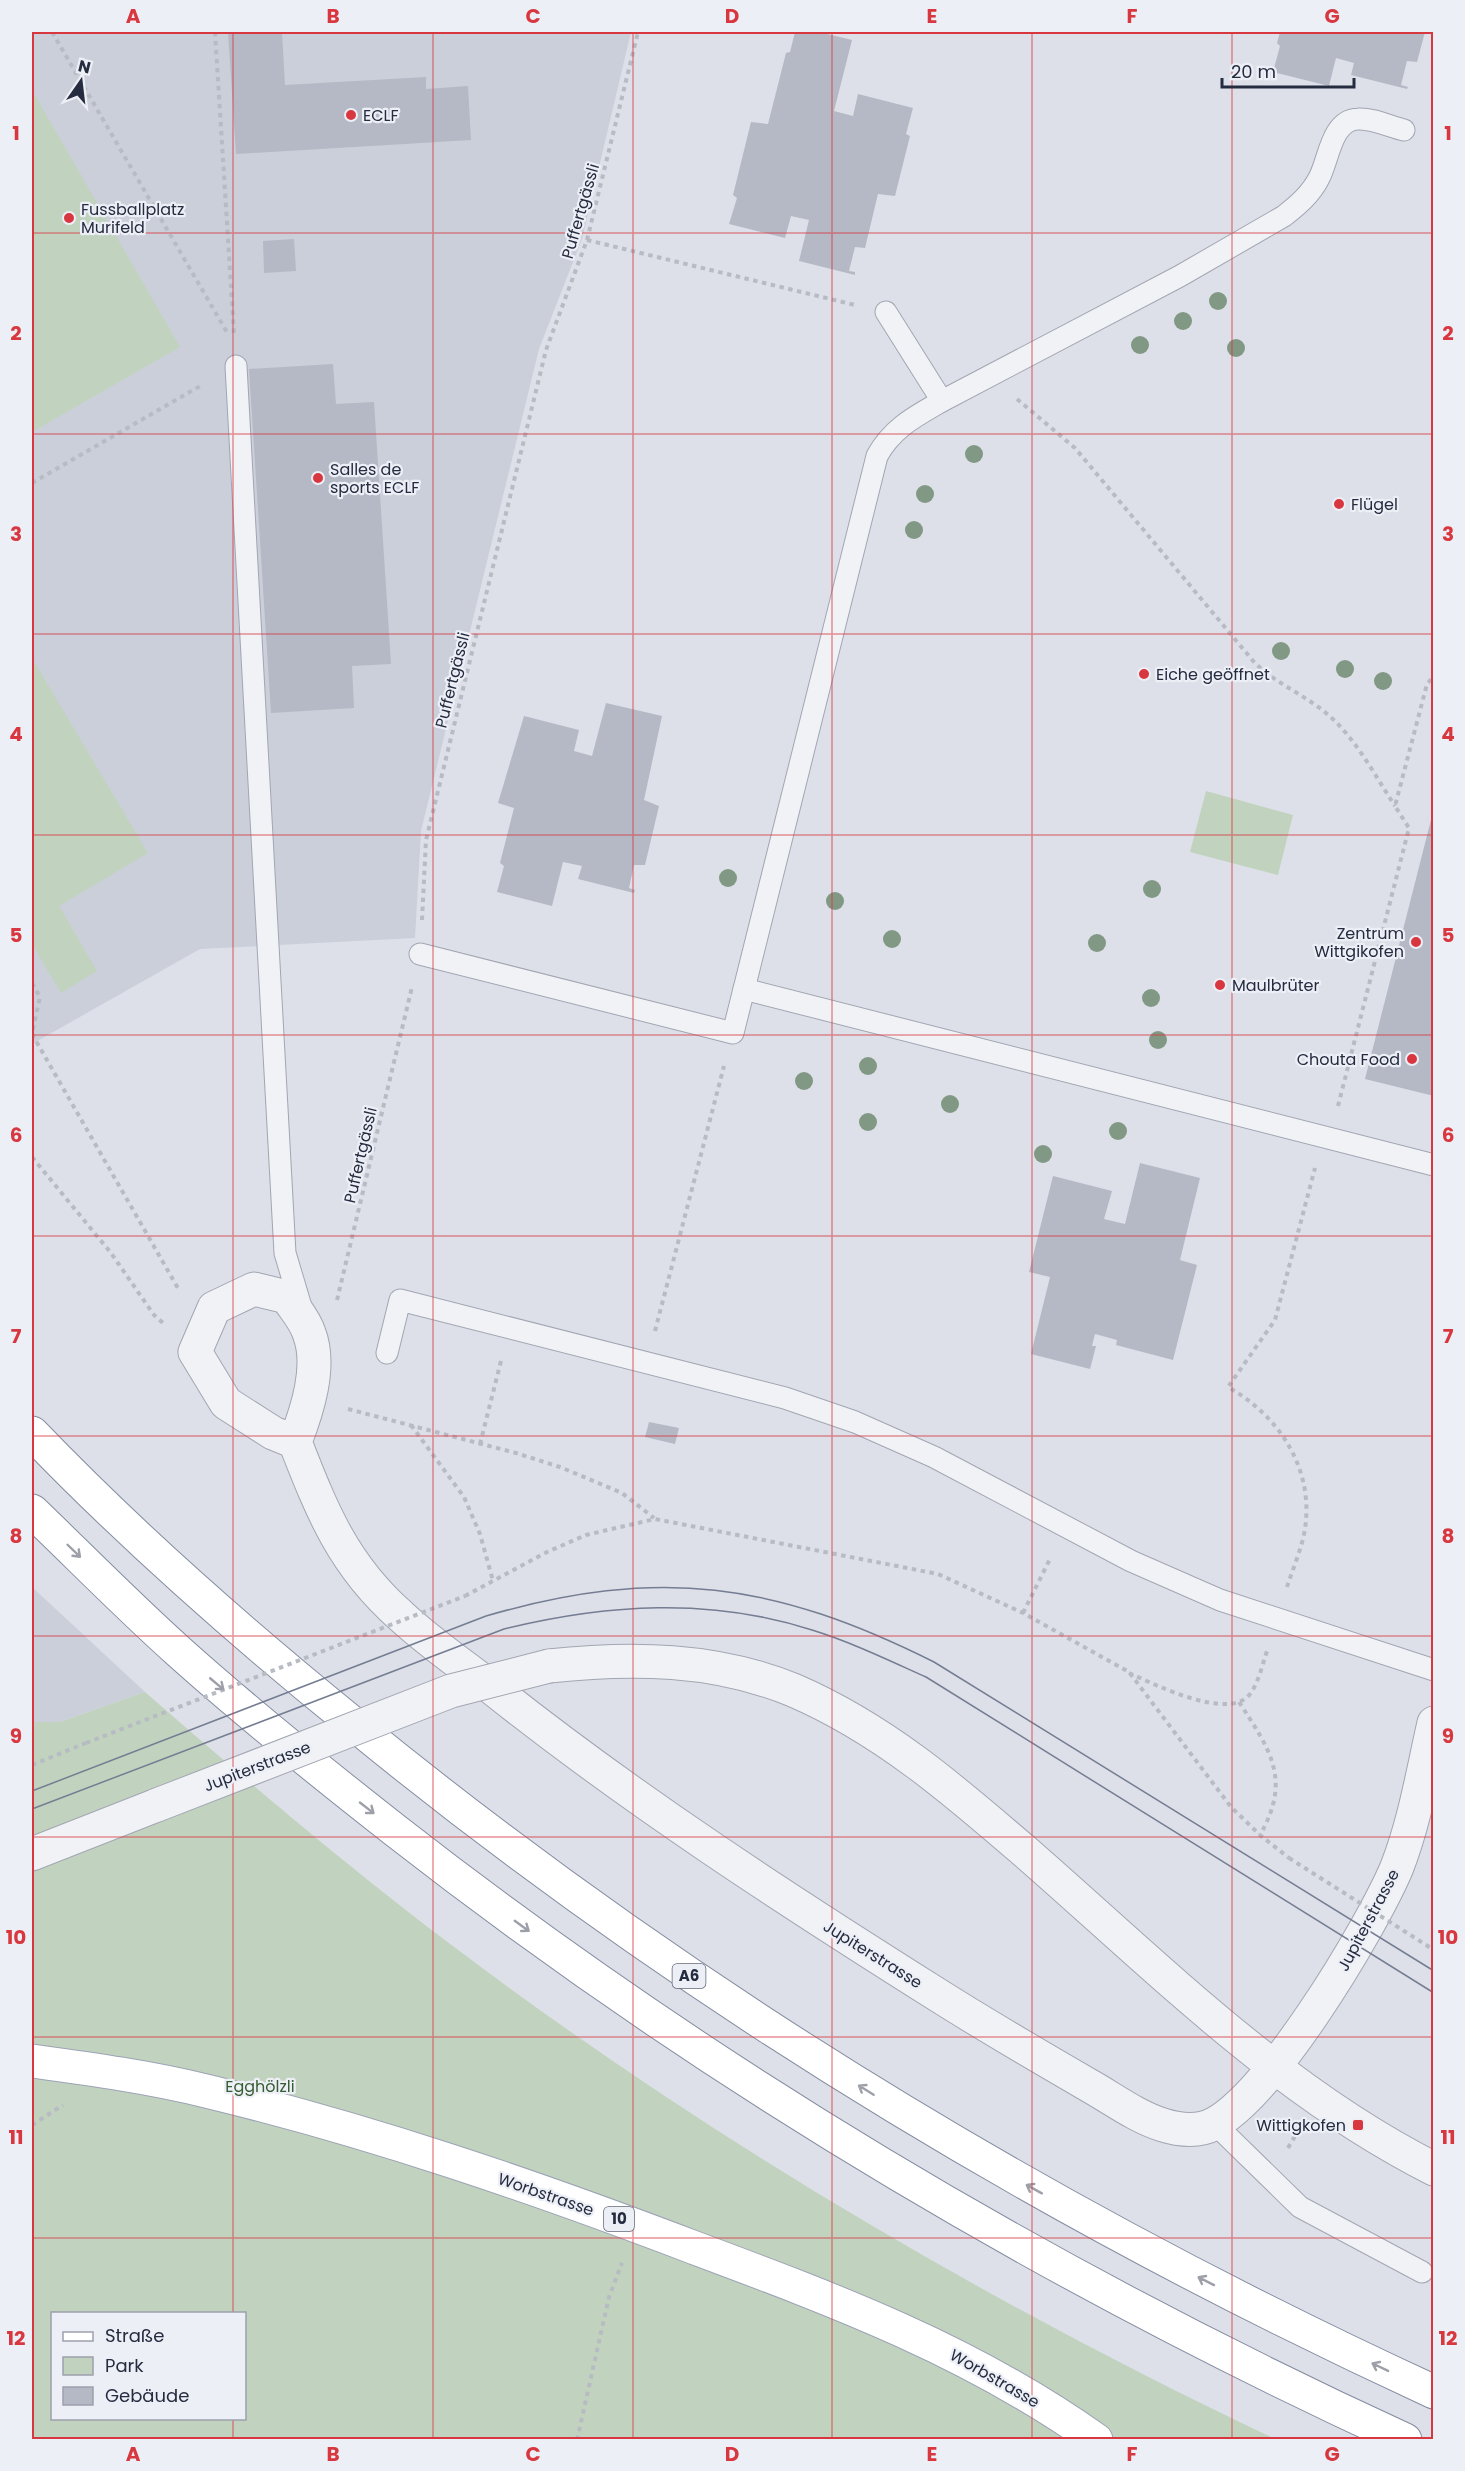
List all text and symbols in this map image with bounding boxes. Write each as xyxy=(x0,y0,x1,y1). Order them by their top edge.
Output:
text: A xyxy=(126,2,141,30)
text: B xyxy=(326,2,340,30)
text: C xyxy=(525,2,541,30)
text: D xyxy=(725,2,739,30)
text: E xyxy=(927,2,937,30)
text: F xyxy=(1127,2,1138,30)
text: G xyxy=(1324,2,1340,30)
north arrow xyxy=(51,51,111,111)
scale bar xyxy=(1222,51,1354,89)
text: N xyxy=(76,54,93,80)
text: 20 m xyxy=(1231,59,1276,84)
place label: ECLF xyxy=(363,104,399,127)
marker: ECLF xyxy=(344,108,358,122)
text: 1 xyxy=(12,119,20,147)
text: 1 xyxy=(1444,119,1452,147)
street label: Puffertgässli xyxy=(556,161,605,261)
place label: Fussballplatz Murifeld xyxy=(81,198,184,239)
marker: Fussballplatz Murifeld xyxy=(62,211,76,225)
text: 2 xyxy=(10,319,22,347)
text: 2 xyxy=(1442,319,1454,347)
place label: Salles de sports ECLF xyxy=(330,458,419,499)
marker: Salles de sports ECLF xyxy=(311,471,325,485)
place label: Flügel xyxy=(1351,493,1398,516)
marker: Flügel xyxy=(1332,497,1346,511)
text: 3 xyxy=(10,520,22,548)
text: 3 xyxy=(1442,520,1454,548)
street label: Puffertgässli xyxy=(429,630,475,730)
place label: Eiche geöffnet xyxy=(1156,663,1270,686)
marker: Eiche geöffnet xyxy=(1137,667,1151,681)
text: 4 xyxy=(9,720,23,748)
text: 4 xyxy=(1441,720,1455,748)
text: 5 xyxy=(10,921,23,949)
text: 5 xyxy=(1442,921,1455,949)
place label: Zentrum Wittgikofen xyxy=(1314,922,1404,963)
marker: Zentrum Wittgikofen xyxy=(1409,935,1423,949)
place label: Maulbrüter xyxy=(1232,974,1320,997)
marker: Maulbrüter xyxy=(1213,978,1227,992)
place label: Chouta Food xyxy=(1297,1048,1400,1071)
marker: Chouta Food xyxy=(1405,1052,1419,1066)
street label: Puffertgässli xyxy=(338,1105,383,1205)
text: 6 xyxy=(10,1121,22,1149)
text: 6 xyxy=(1442,1121,1454,1149)
text: 7 xyxy=(11,1322,22,1350)
text: 7 xyxy=(1443,1322,1454,1350)
text: 8 xyxy=(10,1522,22,1550)
text: 8 xyxy=(1442,1522,1454,1550)
one-way arrow xyxy=(66,1544,81,1558)
one-way arrow xyxy=(209,1677,224,1691)
text: 9 xyxy=(10,1722,22,1750)
text: 9 xyxy=(1442,1722,1454,1750)
street label: Jupiterstrasse xyxy=(200,1735,314,1797)
one-way arrow xyxy=(359,1802,375,1815)
street label: Jupiterstrasse xyxy=(1332,1865,1405,1975)
street label: Jupiterstrasse xyxy=(819,1915,927,1994)
one-way arrow xyxy=(513,1920,529,1933)
text: 10 xyxy=(6,1923,26,1951)
text: 10 xyxy=(1438,1923,1458,1951)
road number: A6 xyxy=(672,1964,706,1988)
park label: Egghölzli xyxy=(225,2075,295,2098)
one-way arrow xyxy=(858,2084,875,2096)
place label: Wittigkofen xyxy=(1256,2114,1346,2137)
marker: Wittigkofen xyxy=(1351,2118,1365,2132)
text: 11 xyxy=(8,2123,24,2151)
text: 11 xyxy=(1440,2123,1456,2151)
street label: Worbstrasse xyxy=(495,2167,597,2222)
one-way arrow xyxy=(1026,2183,1043,2195)
road number: 10 xyxy=(604,2207,634,2231)
one-way arrow xyxy=(1197,2275,1215,2286)
legend xyxy=(51,2312,246,2420)
text: Straße xyxy=(105,2323,164,2348)
text: 12 xyxy=(7,2324,25,2352)
text: 12 xyxy=(1439,2324,1457,2352)
street label: Worbstrasse xyxy=(946,2343,1044,2413)
text: Park xyxy=(105,2353,144,2378)
one-way arrow xyxy=(1372,2361,1390,2373)
text: Gebäude xyxy=(105,2383,189,2408)
text: A xyxy=(126,2440,141,2468)
text: B xyxy=(326,2440,340,2468)
text: C xyxy=(525,2440,541,2468)
text: D xyxy=(725,2440,739,2468)
text: E xyxy=(927,2440,937,2468)
text: F xyxy=(1127,2440,1138,2468)
text: G xyxy=(1324,2440,1340,2468)

